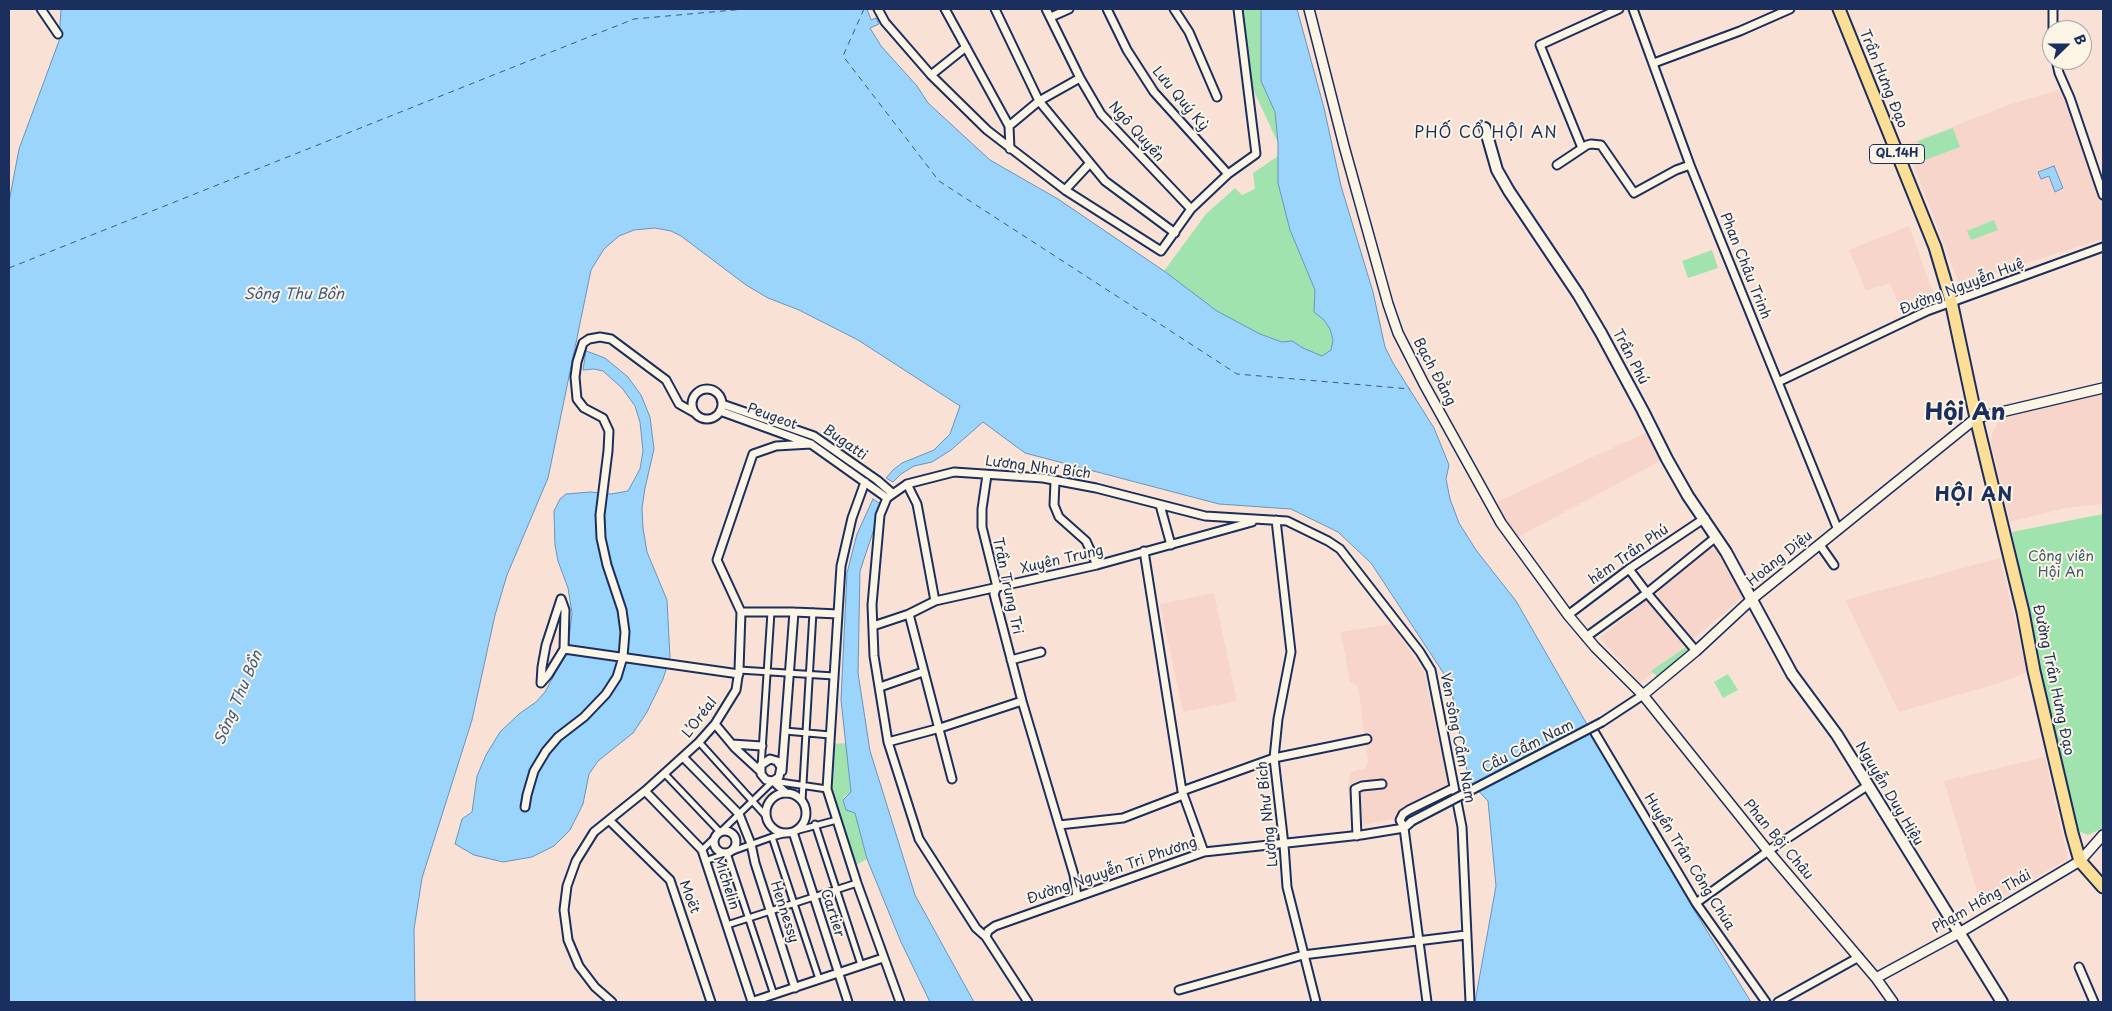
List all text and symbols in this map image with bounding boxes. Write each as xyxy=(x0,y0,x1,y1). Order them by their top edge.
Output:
north arrow xyxy=(2042,20,2092,70)
street label: Trần Hưng Đạo xyxy=(1856,27,1910,131)
text: B xyxy=(2069,31,2092,48)
street label: Lưu Quý Kỳ xyxy=(1148,63,1212,135)
street label: Ngô Quyền xyxy=(1105,99,1167,165)
district label: PHỐ CỔ HỘI AN xyxy=(1413,124,1559,144)
road number: QL.14H xyxy=(1870,144,1924,164)
street label: Phan Châu Trinh xyxy=(1716,210,1774,322)
street label: Đường Nguyễn Huệ xyxy=(1897,255,2027,319)
water label: Sông Thu Bồn xyxy=(244,286,344,304)
street label: Trần Phú xyxy=(1608,326,1652,388)
street label: Bạch Đằng xyxy=(1409,335,1459,409)
district label: Hội An xyxy=(1924,399,2006,427)
street label: Peugeot xyxy=(745,400,799,434)
street label: Bugatti xyxy=(820,422,870,464)
street label: Lương Như Bích xyxy=(984,453,1092,483)
district label: HỘI AN xyxy=(1934,485,2014,507)
street label: hẻm Trần Phú xyxy=(1586,521,1672,589)
street label: Hoàng Diệu xyxy=(1744,528,1816,590)
street label: Trần Trung Tri xyxy=(989,536,1025,636)
street label: Xuyên Trung xyxy=(1019,542,1105,578)
park label: Công viên Hội An xyxy=(2028,549,2094,582)
street label: Đường Trần Hưng Đạo xyxy=(2029,603,2077,757)
water label: Sông Thu Bồn xyxy=(211,648,267,748)
street label: Ven sông Cẩm Nam xyxy=(1436,671,1478,805)
street label: L’Oréal xyxy=(679,695,721,741)
street label: Cầu Cẩm Nam xyxy=(1479,717,1577,777)
street label: Nguyễn Duy Hiệu xyxy=(1851,739,1927,849)
street label: Lương Như Bích xyxy=(1254,760,1282,868)
street label: Huyền Trân Công Chúa xyxy=(1640,790,1738,934)
street label: Phan Bội Châu xyxy=(1740,796,1816,884)
street label: Đường Nguyễn Tri Phương xyxy=(1025,834,1199,908)
street label: Michelin xyxy=(709,854,743,912)
street label: Phạm Hồng Thái xyxy=(1930,867,2034,937)
street label: Moët xyxy=(675,878,703,916)
street label: Hennessy xyxy=(766,879,802,945)
street label: Cartier xyxy=(816,887,848,939)

